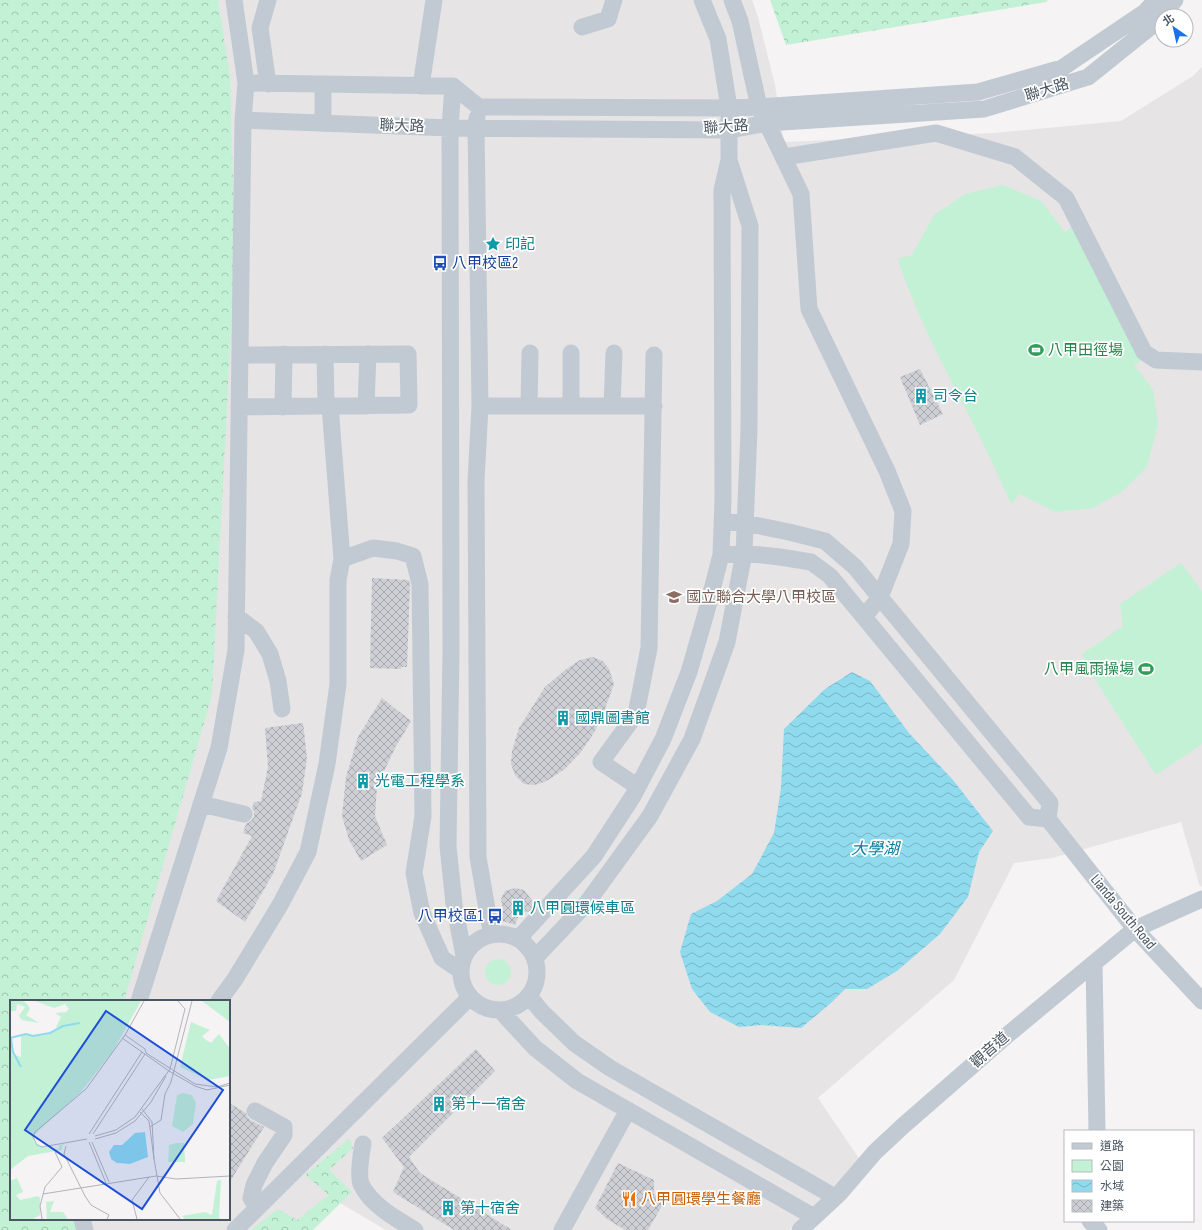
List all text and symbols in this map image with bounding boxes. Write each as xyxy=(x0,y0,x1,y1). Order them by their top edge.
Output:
north arrow xyxy=(1154,8,1194,48)
text: 北 xyxy=(1160,12,1177,29)
street label: 聯大路 xyxy=(1023,74,1071,106)
street label: 聯大路 xyxy=(379,116,425,136)
street label: 聯大路 xyxy=(703,116,749,138)
place icon: 印記 xyxy=(484,235,502,253)
place label: 印記 xyxy=(505,235,535,254)
bus stop icon: 八甲校區2 xyxy=(431,254,449,272)
place label: 八甲校區2 xyxy=(452,254,518,273)
sports icon: 八甲田徑場 xyxy=(1027,341,1045,359)
place label: 八甲田徑場 xyxy=(1048,341,1123,360)
building icon: 司令台 xyxy=(912,387,930,405)
place label: 司令台 xyxy=(933,387,978,406)
school or university icon: 國立聯合大學八甲校區 xyxy=(665,588,683,606)
place label: 國立聯合大學八甲校區 xyxy=(686,588,836,607)
place label: 八甲風雨操場 xyxy=(1044,660,1134,679)
sports icon: 八甲風雨操場 xyxy=(1137,660,1155,678)
building icon: 國鼎圖書館 xyxy=(554,709,572,727)
place label: 國鼎圖書館 xyxy=(575,709,650,728)
building icon: 光電工程學系 xyxy=(354,772,372,790)
place label: 光電工程學系 xyxy=(375,772,465,791)
water label: 大學湖 xyxy=(851,840,902,859)
street label: Lianda South Road xyxy=(1086,871,1160,953)
building icon: 八甲圓環候車區 xyxy=(509,899,527,917)
place label: 八甲圓環候車區 xyxy=(530,899,635,918)
place label: 八甲校區1 xyxy=(418,907,484,926)
bus stop icon: 八甲校區1 xyxy=(486,907,504,925)
inset map xyxy=(10,1000,230,1220)
street label: 觀音道 xyxy=(967,1028,1013,1072)
building icon: 第十一宿舍 xyxy=(430,1095,448,1113)
place label: 第十一宿舍 xyxy=(451,1095,526,1114)
legend xyxy=(1064,1130,1194,1222)
text: 道路 xyxy=(1100,1139,1124,1154)
text: 公園 xyxy=(1100,1159,1124,1174)
text: 水域 xyxy=(1100,1179,1124,1194)
restaurant icon: 八甲圓環學生餐廳 xyxy=(620,1190,638,1208)
place label: 八甲圓環學生餐廳 xyxy=(641,1190,761,1209)
building icon: 第十宿舍 xyxy=(439,1199,457,1217)
place label: 第十宿舍 xyxy=(460,1199,520,1218)
text: 建築 xyxy=(1100,1199,1124,1214)

